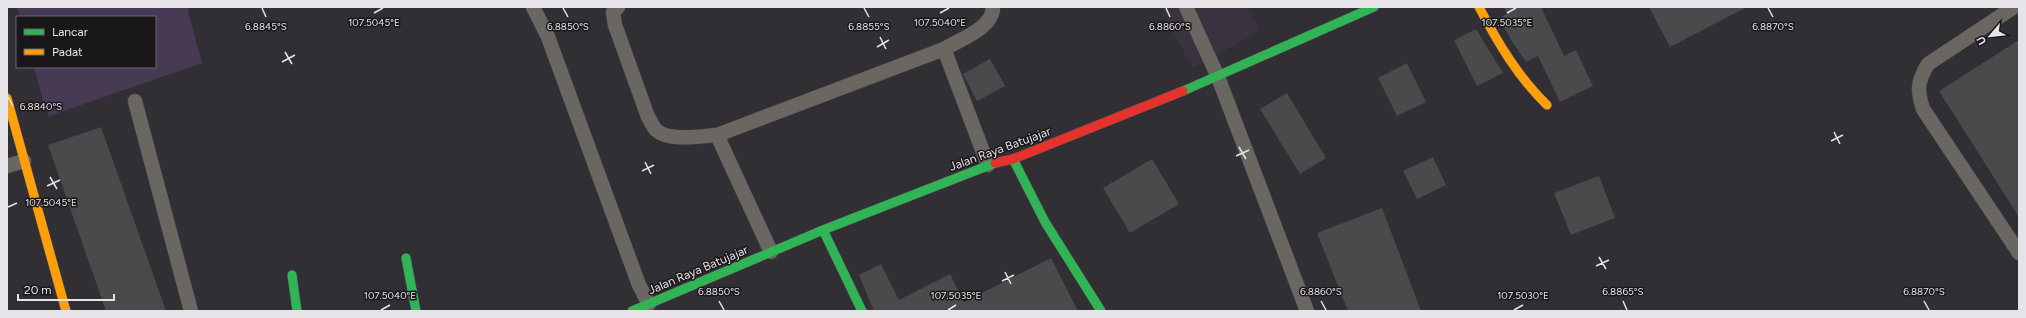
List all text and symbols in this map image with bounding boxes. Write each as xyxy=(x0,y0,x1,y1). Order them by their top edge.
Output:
legend xyxy=(16,16,156,68)
text: 107.5045°E xyxy=(348,16,400,29)
text: 107.5040°E xyxy=(914,16,966,29)
text: 107.5035°E xyxy=(1482,16,1533,29)
north arrow xyxy=(1970,16,2010,56)
text: 6.8845°S xyxy=(245,20,287,33)
text: 6.8850°S xyxy=(547,20,589,33)
text: 6.8855°S xyxy=(848,20,890,33)
text: 6.8860°S xyxy=(1149,20,1191,33)
text: 6.8870°S xyxy=(1752,20,1794,33)
text: Lancar xyxy=(52,25,88,39)
text: U xyxy=(1974,34,1989,47)
text: Padat xyxy=(52,45,83,59)
text: 6.8840°S xyxy=(20,100,62,113)
street label: Jalan Raya Batujajar xyxy=(947,124,1053,174)
text: 107.5045°E xyxy=(25,196,77,209)
street label: Jalan Raya Batujajar xyxy=(646,243,750,297)
scale bar xyxy=(18,276,114,302)
text: 20 m xyxy=(24,283,52,297)
text: 6.8850°S xyxy=(698,285,740,298)
text: 6.8860°S xyxy=(1300,285,1342,298)
text: 6.8865°S xyxy=(1602,285,1644,298)
text: 6.8870°S xyxy=(1903,285,1945,298)
text: 107.5040°E xyxy=(364,289,416,302)
text: 107.5035°E xyxy=(931,289,982,302)
text: 107.5030°E xyxy=(1497,289,1549,302)

